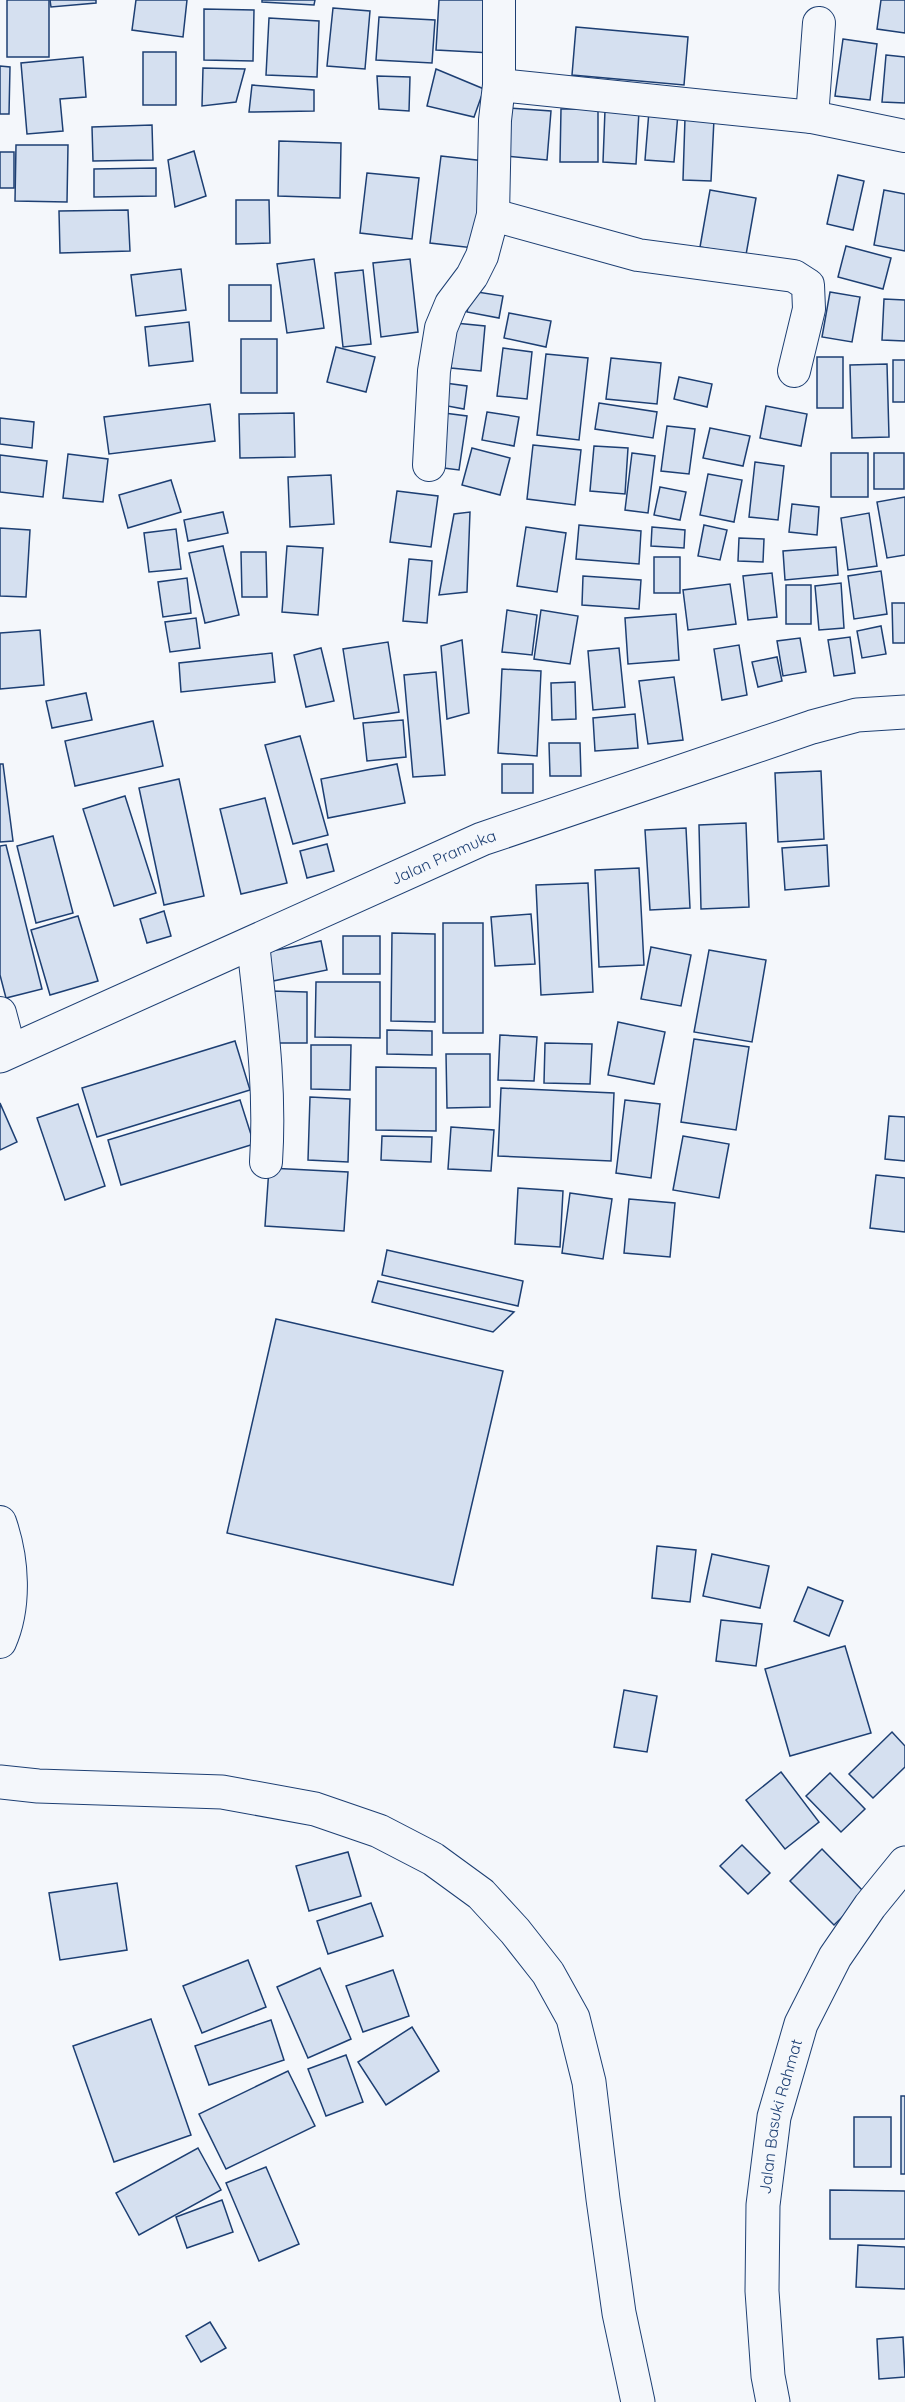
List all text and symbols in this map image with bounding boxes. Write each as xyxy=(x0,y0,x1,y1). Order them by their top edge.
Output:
street label: Jalan Pramuka xyxy=(388,825,498,889)
street label: Jalan Basuki Rahmat xyxy=(754,2037,806,2195)

